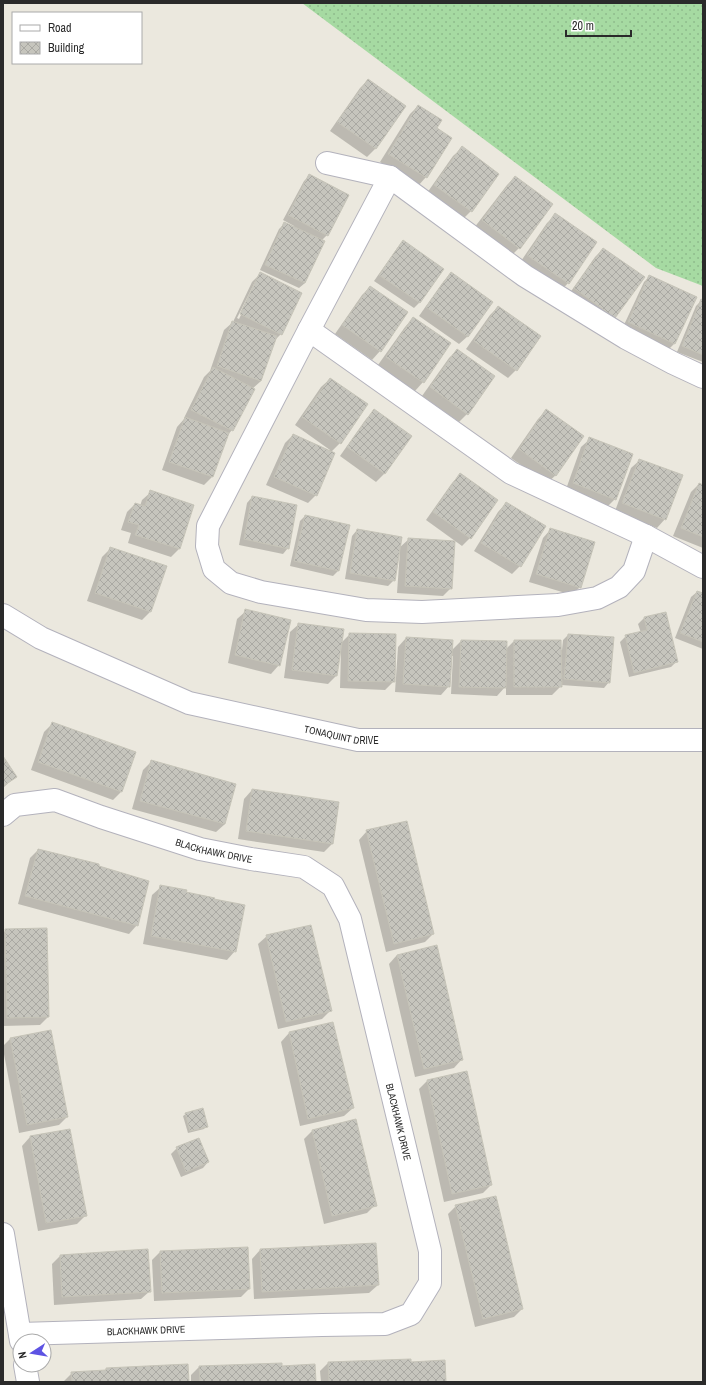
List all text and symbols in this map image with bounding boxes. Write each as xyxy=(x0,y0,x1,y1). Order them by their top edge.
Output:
legend xyxy=(12,12,142,64)
scale bar xyxy=(566,12,631,38)
text: 20 m xyxy=(572,18,594,34)
text: Road xyxy=(48,20,72,36)
text: Building xyxy=(48,40,85,56)
street label: TONAQUINT DRIVE xyxy=(303,722,379,747)
street label: BLACKHAWK DRIVE xyxy=(174,835,253,866)
street label: BLACKHAWK DRIVE xyxy=(383,1082,414,1162)
street label: BLACKHAWK DRIVE xyxy=(107,1323,185,1338)
north arrow xyxy=(12,1333,52,1373)
text: N xyxy=(15,1350,30,1360)

